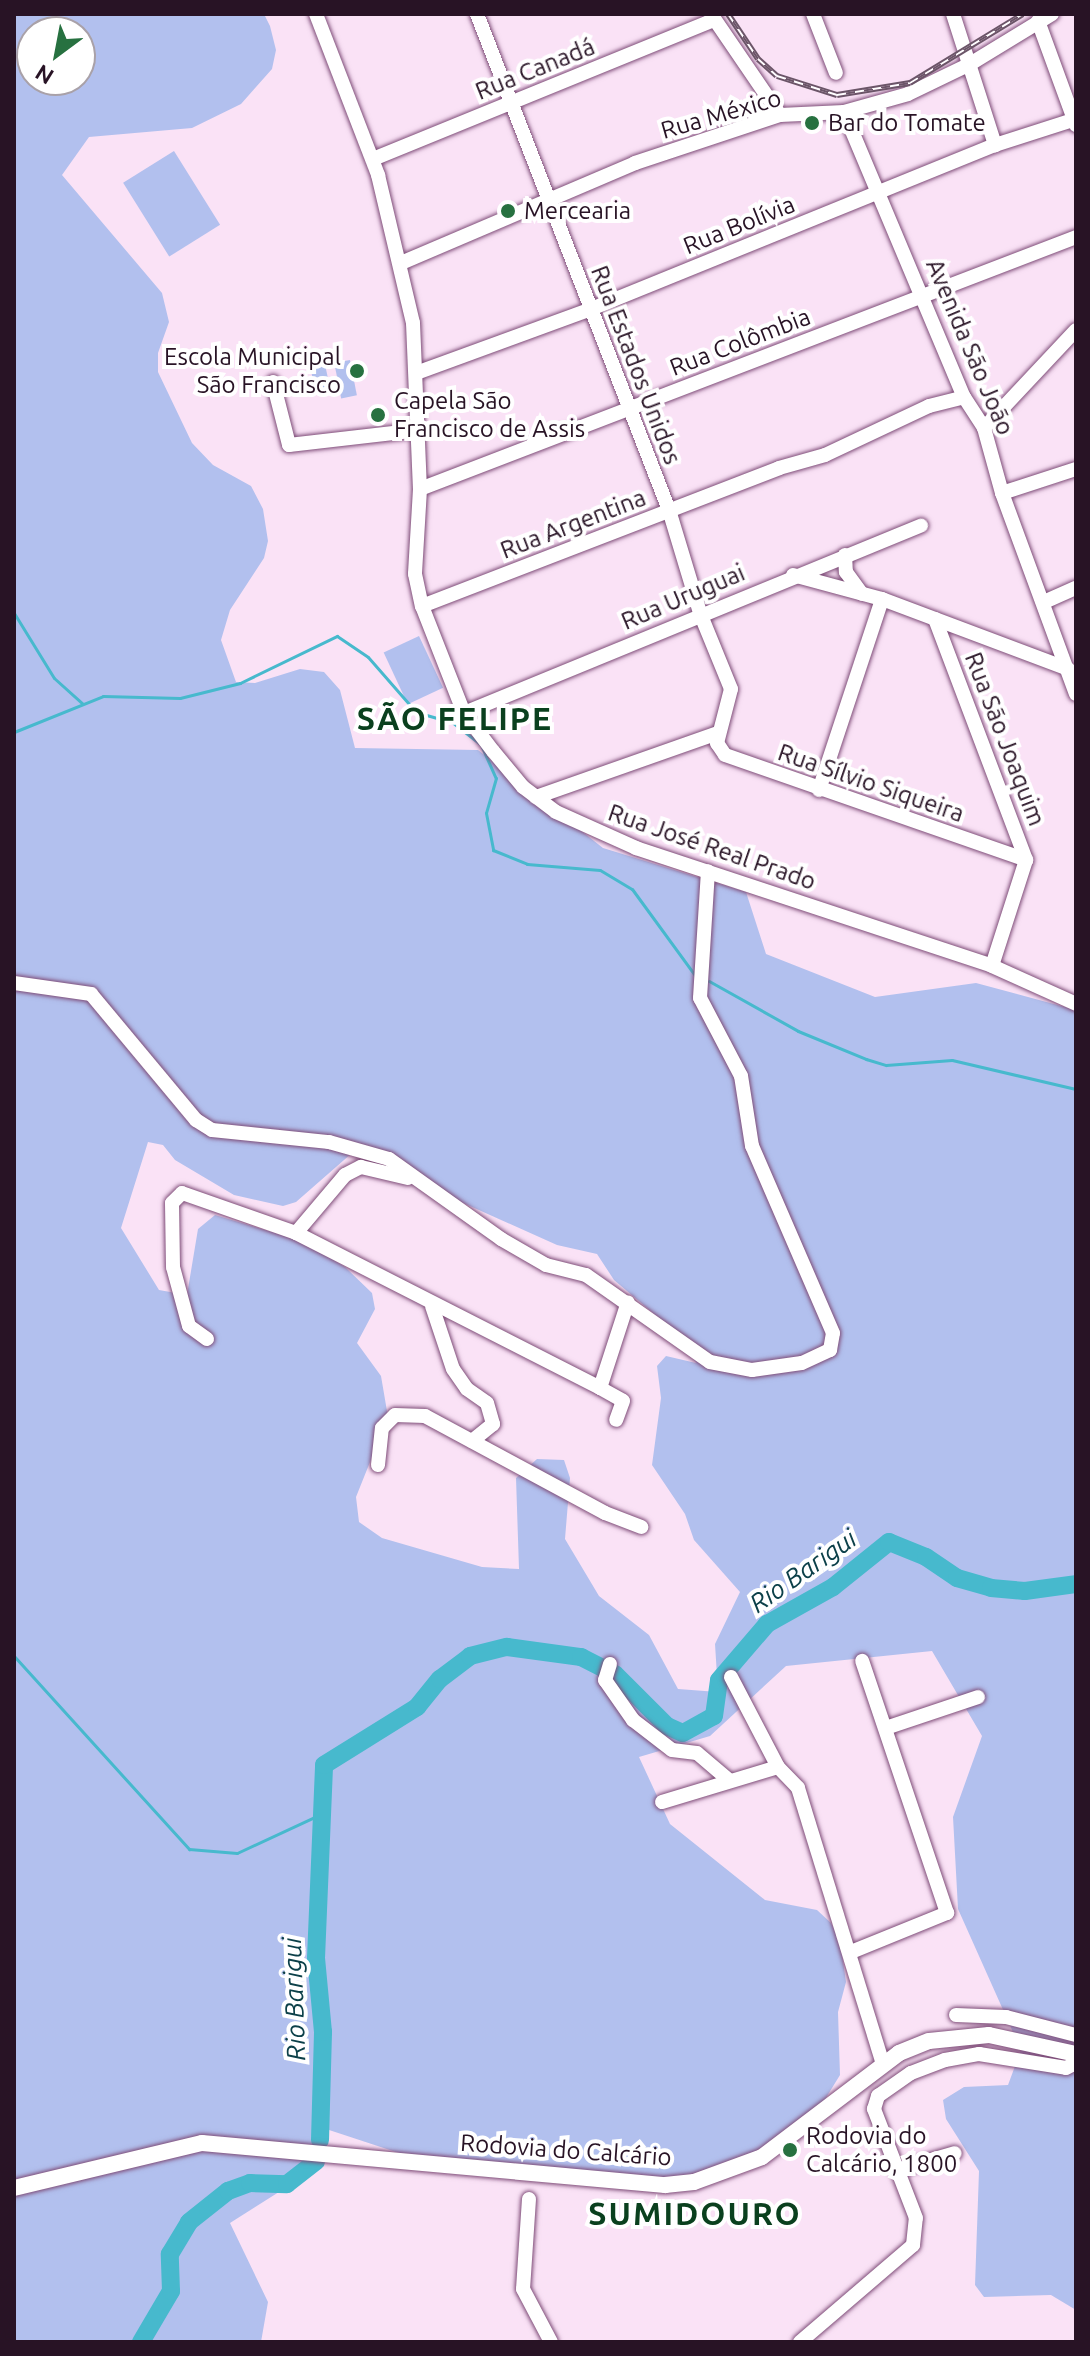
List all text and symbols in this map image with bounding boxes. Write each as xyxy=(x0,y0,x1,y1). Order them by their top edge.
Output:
north arrow xyxy=(16,16,96,96)
street label: Rua Canadá xyxy=(471,32,599,106)
text: N xyxy=(30,60,58,90)
street label: Rua México xyxy=(658,83,784,145)
place label: Bar do Tomate xyxy=(828,109,986,137)
marker: Bar do Tomate xyxy=(803,114,821,132)
street label: Rua Bolívia xyxy=(679,190,799,260)
place label: Mercearia xyxy=(524,197,631,225)
marker: Mercearia xyxy=(499,202,517,220)
street label: Avenida São João xyxy=(920,255,1020,439)
street label: Rua Estados Unidos xyxy=(585,262,687,468)
street label: Rua Colômbia xyxy=(666,302,814,382)
place label: Escola Municipal São Francisco xyxy=(164,343,341,399)
marker: Escola Municipal São Francisco xyxy=(348,362,366,380)
place label: Capela São Francisco de Assis xyxy=(394,387,585,443)
marker: Capela São Francisco de Assis xyxy=(369,406,387,424)
street label: Rua Argentina xyxy=(496,483,650,565)
street label: Rua Uruguai xyxy=(617,558,749,636)
street label: Rua São Joaquim xyxy=(959,648,1051,830)
district label: SÃO FELIPE xyxy=(357,699,553,737)
street label: Rua Sílvio Siqueira xyxy=(774,738,968,828)
street label: Rua José Real Prado xyxy=(604,798,820,896)
water label: Rio Barigui xyxy=(743,1523,863,1619)
water label: Rio Barigui xyxy=(276,1937,312,2061)
place label: Rodovia do Calcário, 1800 xyxy=(806,2122,957,2178)
street label: Rodovia do Calcário xyxy=(459,2128,673,2172)
marker: Rodovia do Calcário, 1800 xyxy=(781,2141,799,2159)
district label: SUMIDOURO xyxy=(588,2194,802,2232)

